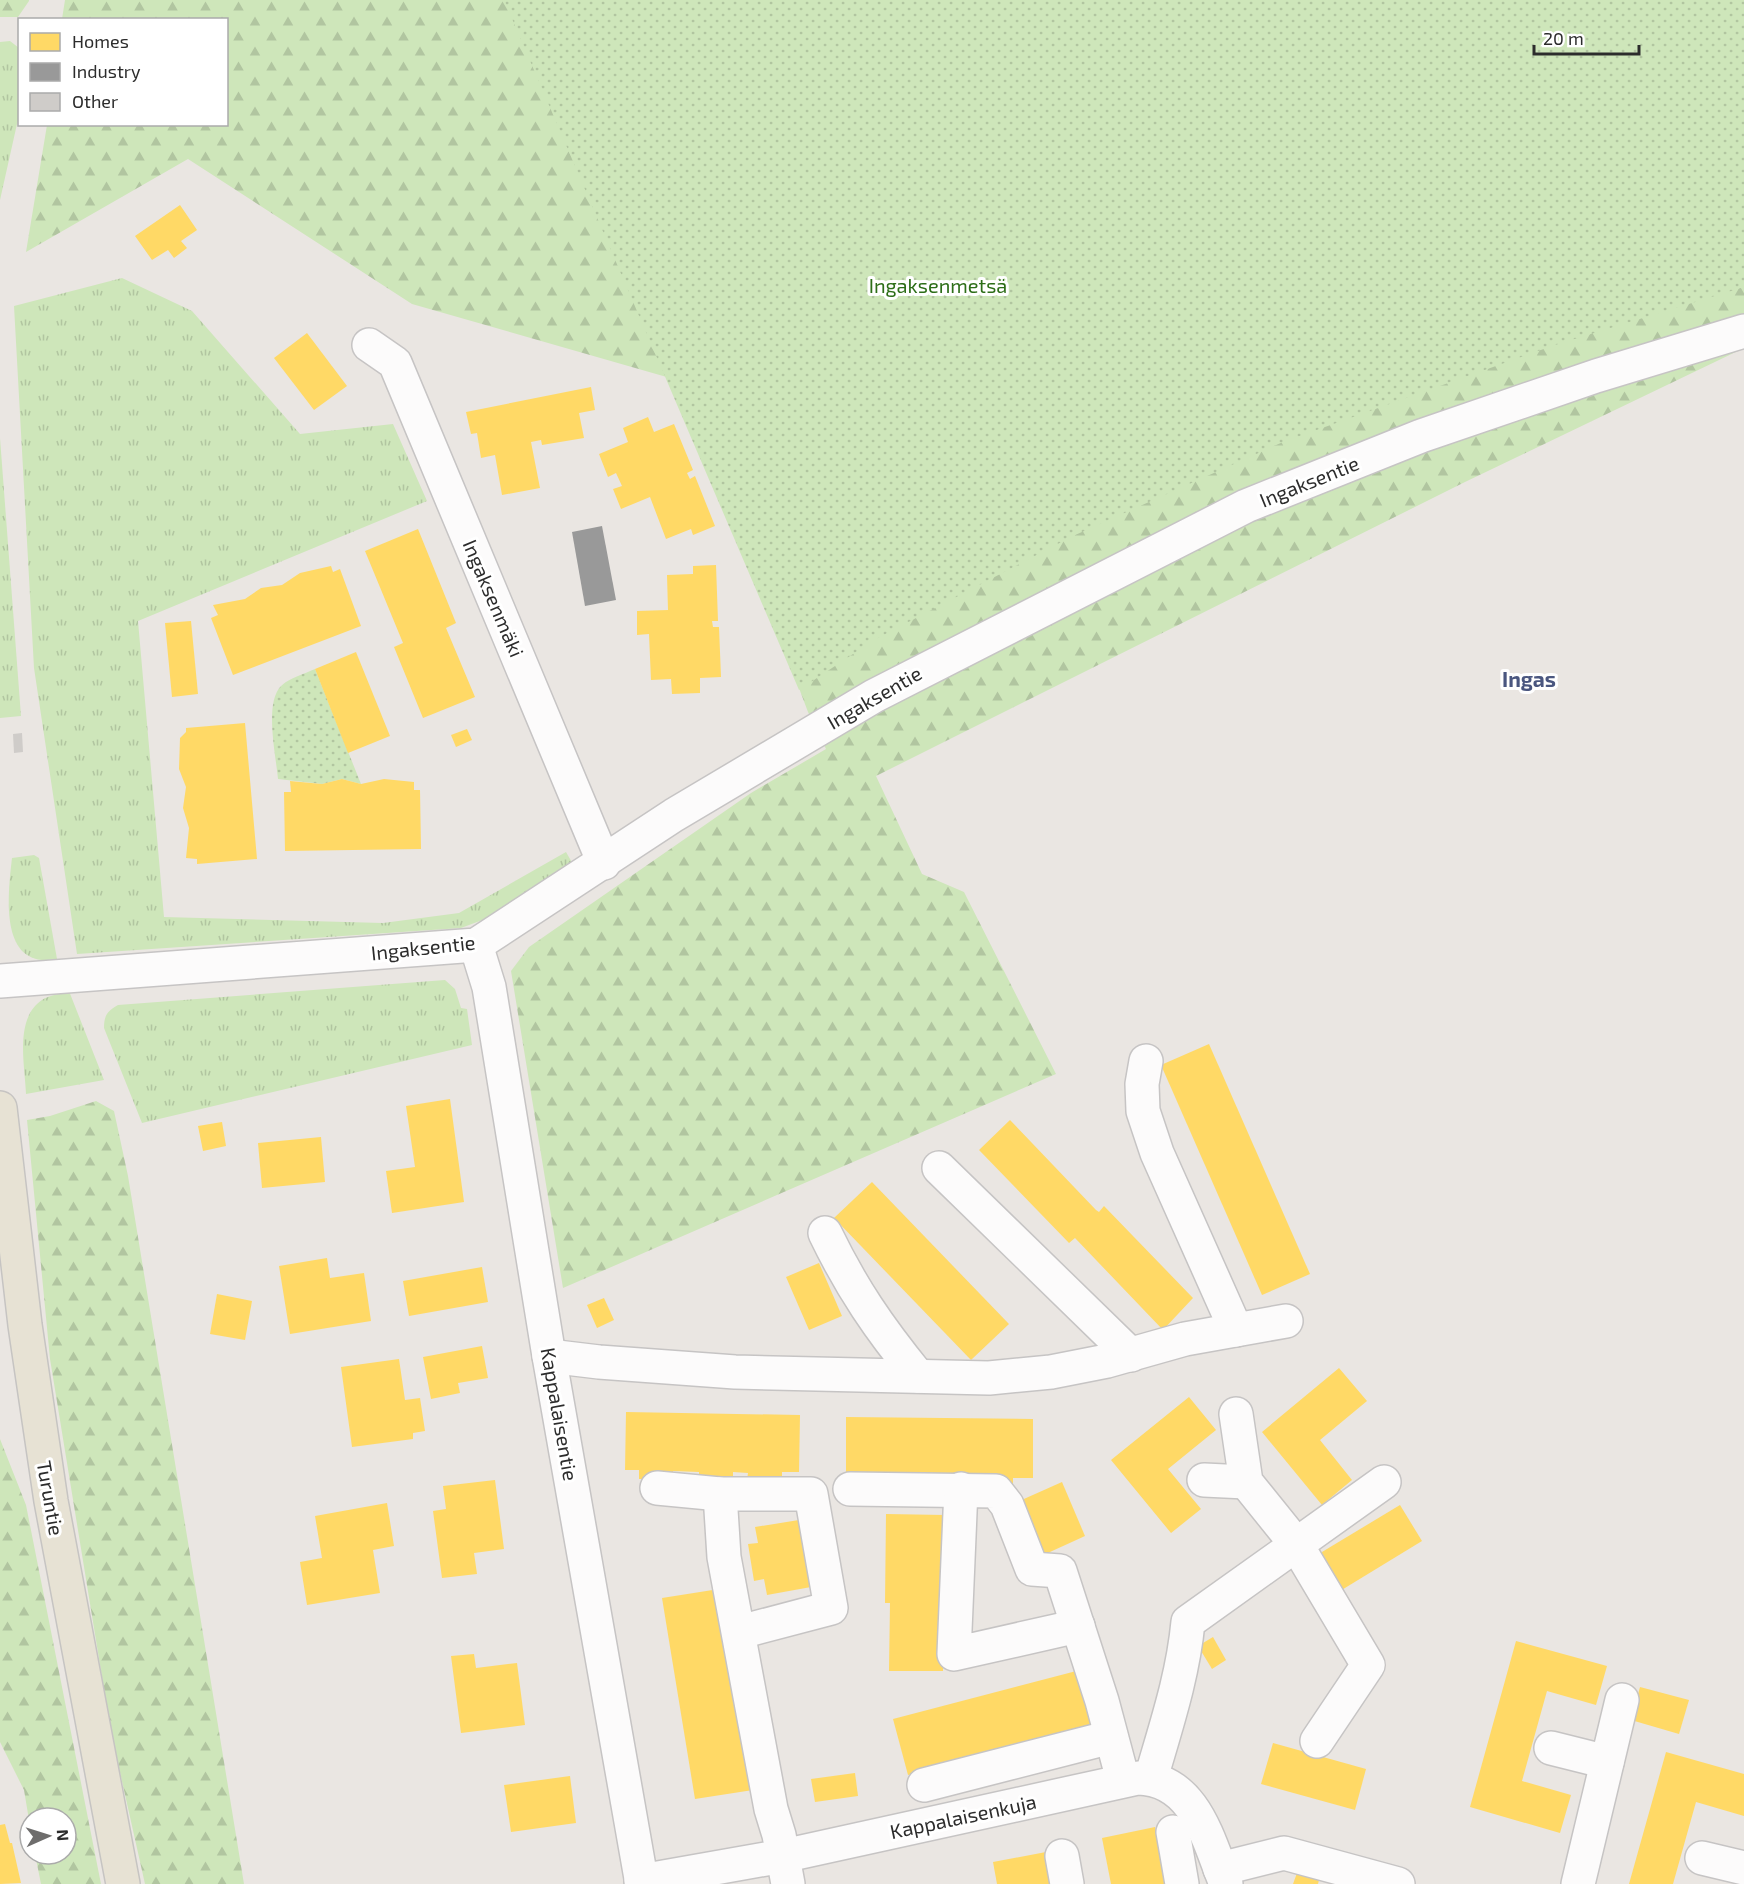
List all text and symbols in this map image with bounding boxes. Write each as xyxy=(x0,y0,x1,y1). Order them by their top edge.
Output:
legend xyxy=(18,18,228,126)
scale bar xyxy=(1534,18,1639,56)
text: 20 m xyxy=(1543,27,1584,49)
text: Homes xyxy=(72,30,129,52)
text: Industry xyxy=(72,60,141,82)
text: Other xyxy=(72,90,118,112)
park label: Ingaksenmetsä xyxy=(869,273,1007,297)
street label: Ingaksentie xyxy=(1256,450,1362,512)
street label: Ingaksenmäki xyxy=(458,536,530,660)
street label: Ingaksentie xyxy=(823,660,925,734)
district label: Ingas xyxy=(1502,666,1556,691)
street label: Ingaksentie xyxy=(370,930,476,964)
street label: Kappalaisentie xyxy=(536,1346,584,1482)
street label: Turuntie xyxy=(33,1459,69,1537)
street label: Kappalaisenkuja xyxy=(888,1789,1038,1843)
north arrow xyxy=(18,1806,78,1866)
text: N xyxy=(54,1829,73,1841)

